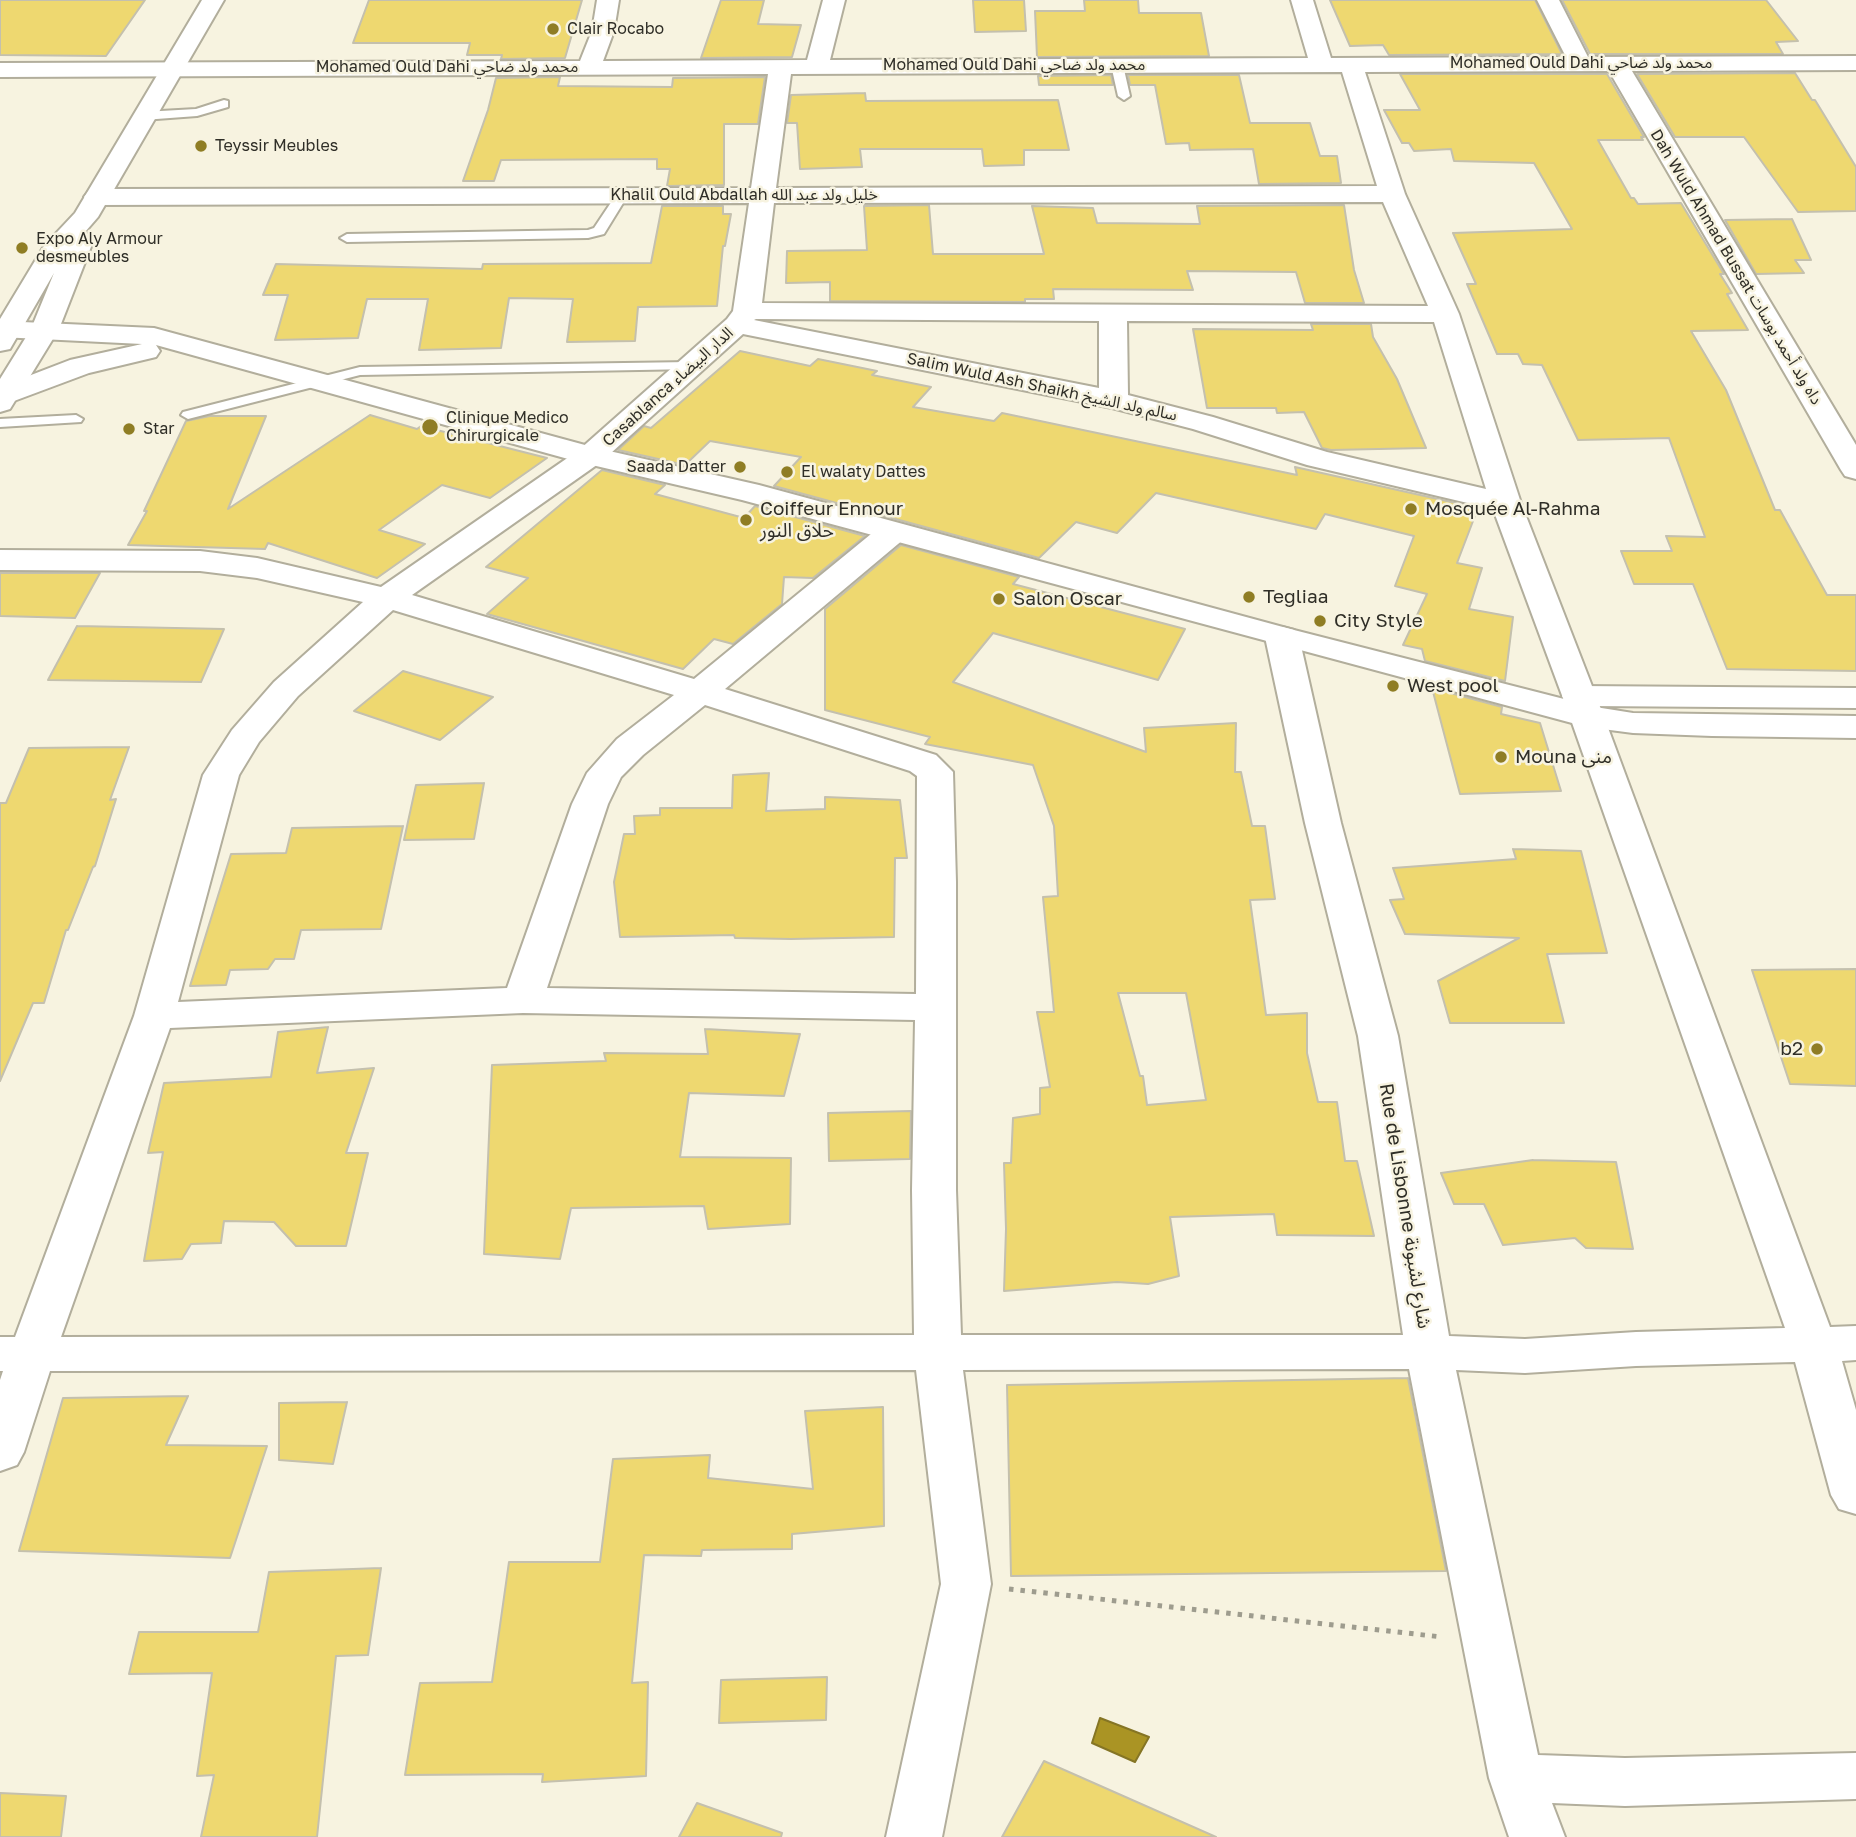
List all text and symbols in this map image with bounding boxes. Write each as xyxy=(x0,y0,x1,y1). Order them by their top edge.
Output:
place label: Clair Rocabo xyxy=(567,19,664,39)
marker: Clair Rocabo xyxy=(545,21,561,37)
street label: Mohamed Ould Dahi محمد ولد ضاحي xyxy=(1450,53,1712,73)
street label: Mohamed Ould Dahi محمد ولد ضاحي xyxy=(883,55,1145,75)
street label: Mohamed Ould Dahi محمد ولد ضاحي xyxy=(316,57,578,77)
street label: Dah Wuld Ahmad Bussat داه ولد أحمد بوسات xyxy=(1646,126,1826,408)
place label: Teyssir Meubles xyxy=(215,136,338,156)
marker: Teyssir Meubles xyxy=(193,138,209,154)
street label: Khalil Ould Abdallah خليل ولد عبد الله xyxy=(610,185,878,205)
place label: Expo Aly Armour desmeubles xyxy=(36,229,163,267)
marker: Expo Aly Armour desmeubles xyxy=(14,240,30,256)
street label: Casablanca الدار البيضاء xyxy=(599,323,737,451)
street label: Salim Wuld Ash Shaikh سالم ولد الشيخ xyxy=(905,349,1179,425)
place label: Clinique Medico Chirurgicale xyxy=(446,408,569,446)
marker: Clinique Medico Chirurgicale xyxy=(420,417,440,437)
place label: Star xyxy=(143,419,175,439)
marker: Star xyxy=(121,421,137,437)
place label: Saada Datter xyxy=(627,457,726,477)
marker: Saada Datter xyxy=(732,459,748,475)
place label: El walaty Dattes xyxy=(801,462,926,482)
marker: El walaty Dattes xyxy=(779,464,795,480)
place label: Coiffeur Ennour حلاق النور xyxy=(760,498,903,542)
place label: Mosquée Al-Rahma xyxy=(1425,498,1600,520)
marker: Mosquée Al-Rahma xyxy=(1403,501,1419,517)
marker: Coiffeur Ennour حلاق النور xyxy=(738,512,754,528)
place label: Tegliaa xyxy=(1263,586,1328,608)
place label: Salon Oscar xyxy=(1013,588,1122,610)
marker: Tegliaa xyxy=(1241,589,1257,605)
marker: Salon Oscar xyxy=(991,591,1007,607)
place label: City Style xyxy=(1334,610,1423,632)
marker: City Style xyxy=(1312,613,1328,629)
place label: West pool xyxy=(1407,675,1498,697)
marker: West pool xyxy=(1385,678,1401,694)
place label: Mouna منى xyxy=(1515,746,1612,768)
marker: Mouna منى xyxy=(1493,749,1509,765)
place label: b2 xyxy=(1780,1038,1803,1060)
marker: b2 xyxy=(1809,1041,1825,1057)
street label: Rue de Lisbonne شارع لشبونة xyxy=(1374,1082,1436,1330)

